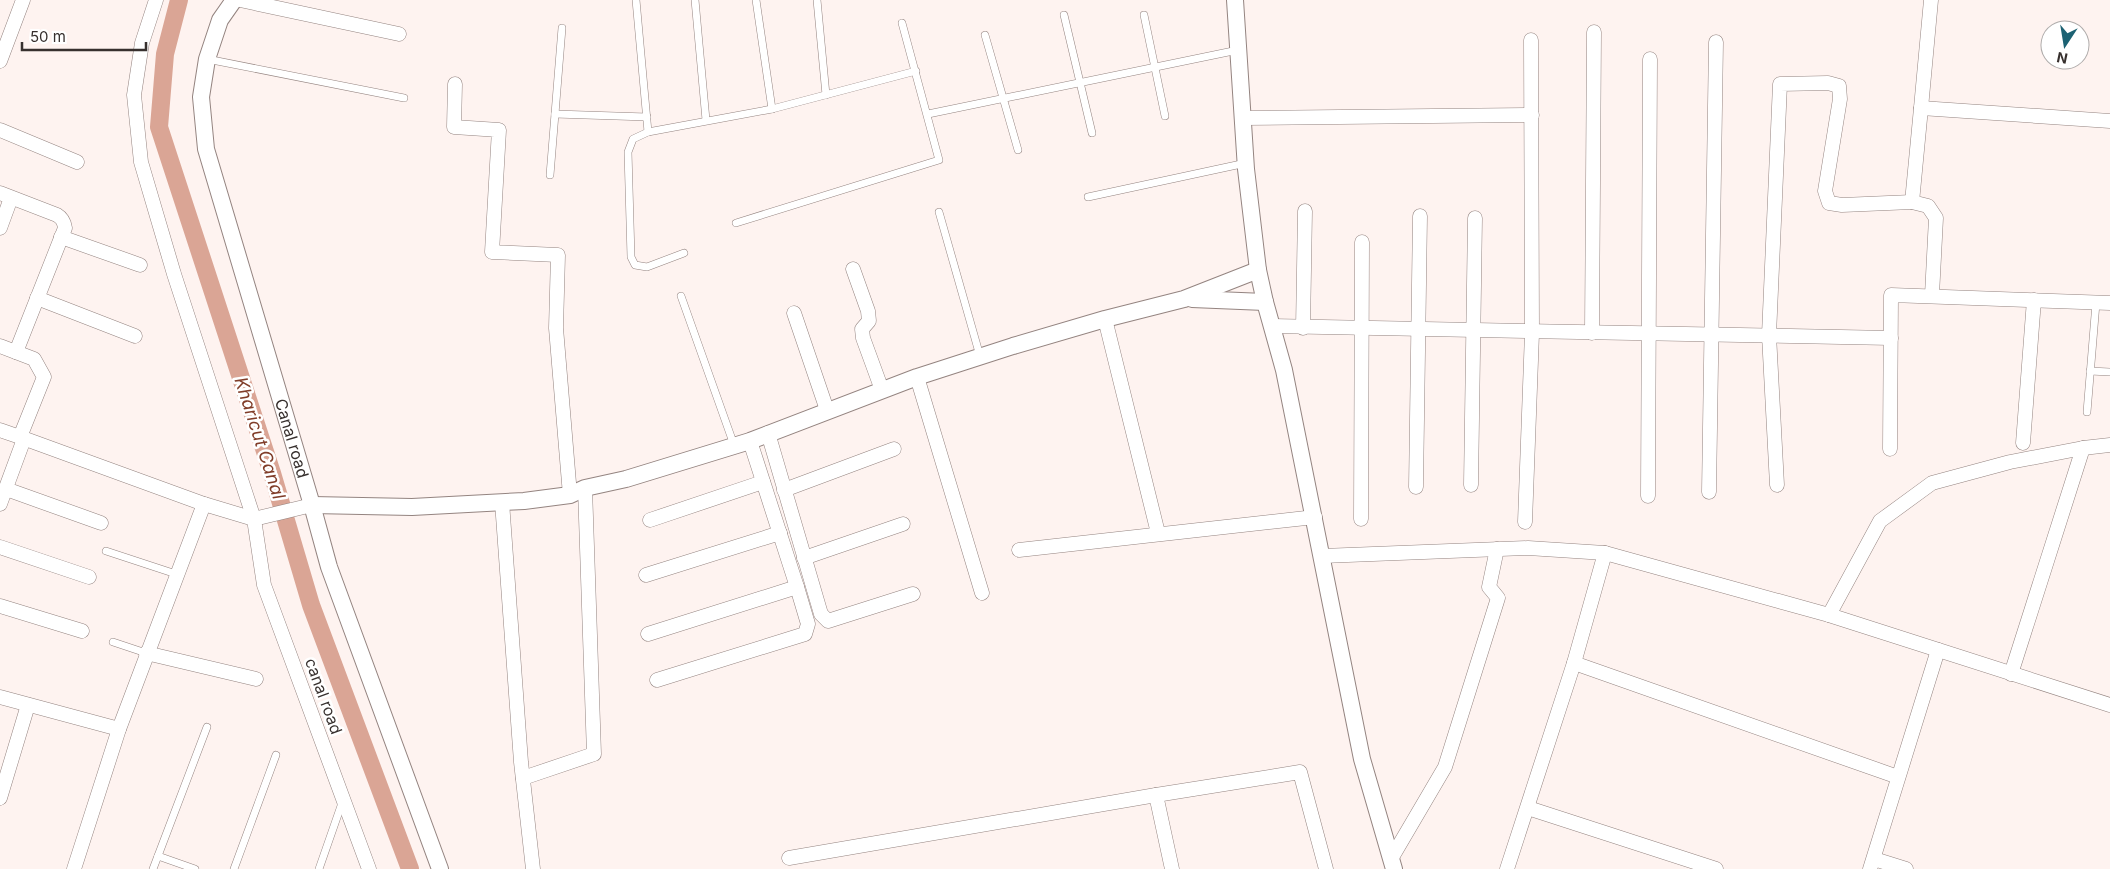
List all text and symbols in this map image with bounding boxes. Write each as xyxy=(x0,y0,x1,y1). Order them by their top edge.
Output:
scale bar xyxy=(22,20,146,52)
north arrow xyxy=(2040,20,2090,70)
text: 50 m xyxy=(30,27,66,46)
text: N xyxy=(2055,49,2069,68)
water label: Kharicut Canal xyxy=(230,374,290,502)
street label: Canal road xyxy=(271,396,313,480)
street label: canal road xyxy=(301,655,347,737)

